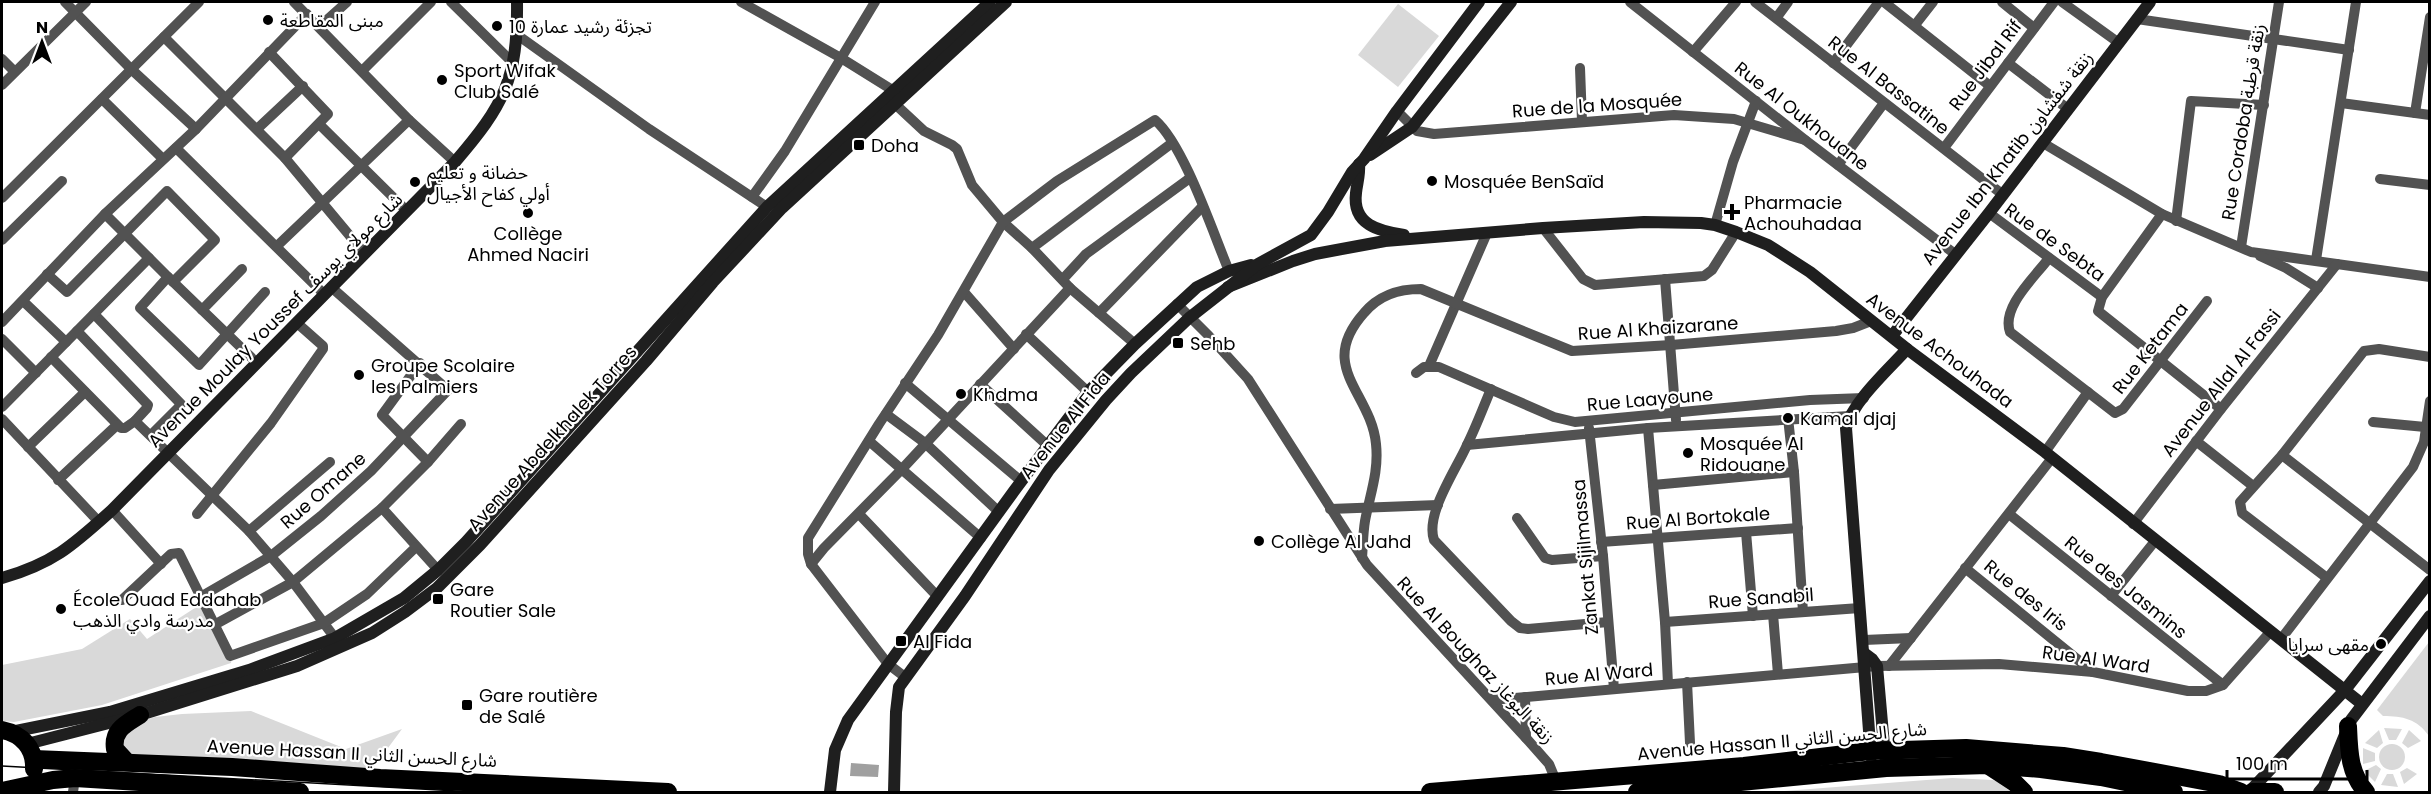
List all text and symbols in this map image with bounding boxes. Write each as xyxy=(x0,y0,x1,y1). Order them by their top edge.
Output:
place label: مبنى المقاطعة xyxy=(280,8,384,33)
north arrow xyxy=(12,12,72,72)
marker: مبنى المقاطعة xyxy=(261,13,275,27)
place label: تجزئة رشيد عمارة 10 xyxy=(509,14,652,39)
street label: Rue Jibal Rif xyxy=(1943,15,2027,115)
text: N xyxy=(36,16,48,39)
marker: تجزئة رشيد عمارة 10 xyxy=(490,19,504,33)
street label: Rue Cordoba زنقة قرطبة xyxy=(2215,22,2271,222)
street label: Rue Al Bassatine xyxy=(1823,30,1955,140)
street label: Avenue Ibn Khatib زنقة شفشاون xyxy=(1916,46,2098,270)
street label: Rue Al Oukhouane xyxy=(1730,56,1874,176)
place label: Sport Wifak Club Salé xyxy=(454,58,556,104)
marker: Sport Wifak Club Salé xyxy=(435,73,449,87)
street label: Rue de la Mosquée xyxy=(1511,87,1683,123)
place label: Doha xyxy=(871,133,919,158)
marker: Doha xyxy=(852,138,866,152)
place label: حضانة و تعليم أولي كفاح الأجيال xyxy=(427,160,550,207)
place label: Mosquée BenSaïd xyxy=(1444,169,1604,194)
marker: Mosquée BenSaïd xyxy=(1425,174,1439,188)
marker: حضانة و تعليم أولي كفاح الأجيال xyxy=(408,175,422,189)
street label: Avenue Moulay Youssef شارع مولاي يوسف xyxy=(142,187,409,454)
place label: Pharmacie Achouhadaa xyxy=(1744,190,1862,236)
street label: Rue de Sebta xyxy=(1999,197,2111,287)
marker: Pharmacie Achouhadaa xyxy=(1725,205,1739,219)
marker: Collège Ahmed Naciri xyxy=(521,206,535,220)
place label: Collège Ahmed Naciri xyxy=(467,221,589,267)
street label: Avenue Achouhada xyxy=(1861,286,2019,414)
street label: Rue Ketama xyxy=(2106,297,2194,399)
street label: Avenue Allal Al Fassi xyxy=(2156,304,2286,462)
street label: Rue Al Khaizarane xyxy=(1577,310,1739,346)
place label: Sehb xyxy=(1190,331,1235,356)
marker: Sehb xyxy=(1171,336,1185,350)
street label: Avenue Abdelkhalek Torres xyxy=(462,340,642,536)
place label: Groupe Scolaire les Palmiers xyxy=(371,353,515,399)
street label: Avenue Al Fida xyxy=(1014,366,1116,484)
marker: Groupe Scolaire les Palmiers xyxy=(352,368,366,382)
street label: Rue Laayoune xyxy=(1586,381,1714,417)
place label: Khdma xyxy=(973,382,1038,407)
marker: Khdma xyxy=(954,387,968,401)
place label: Kamal djaj xyxy=(1800,406,1896,431)
marker: Kamal djaj xyxy=(1781,411,1795,425)
place label: Mosquée Al Ridouane xyxy=(1700,431,1804,477)
street label: Rue Omane xyxy=(275,446,371,534)
marker: Mosquée Al Ridouane xyxy=(1681,446,1695,460)
street label: Zankat Sijilmassa xyxy=(1566,478,1604,636)
street label: Rue Al Bortokale xyxy=(1625,501,1771,535)
place label: Collège Al Jahd xyxy=(1271,529,1411,554)
street label: Rue des Jasmins xyxy=(2059,530,2193,644)
marker: Collège Al Jahd xyxy=(1252,534,1266,548)
street label: Rue des Iris xyxy=(1979,554,2073,636)
street label: Rue Al Boughaz زنقة البوغاز xyxy=(1392,571,1560,749)
place label: Gare Routier Sale xyxy=(450,577,556,623)
street label: Rue Sanabil xyxy=(1707,582,1815,614)
place label: École Ouad Eddahab مدرسة وادي الذهب xyxy=(73,587,261,634)
marker: Gare Routier Sale xyxy=(431,592,445,606)
marker: École Ouad Eddahab مدرسة وادي الذهب xyxy=(54,602,68,616)
place label: Al Fida xyxy=(913,629,972,654)
place label: مقهى سرايا xyxy=(2288,632,2369,657)
marker: Al Fida xyxy=(894,634,908,648)
marker: مقهى سرايا xyxy=(2374,637,2388,651)
street label: Rue Al Ward xyxy=(2041,639,2151,679)
street label: Rue Al Ward xyxy=(1544,657,1654,691)
place label: Gare routière de Salé xyxy=(479,683,598,729)
marker: Gare routière de Salé xyxy=(460,698,474,712)
street label: Avenue Hassan II شارع الحسن الثاني xyxy=(1636,716,1928,768)
street label: Avenue Hassan II شارع الحسن الثاني xyxy=(206,733,498,775)
scale bar xyxy=(2227,743,2366,781)
text: 100 m xyxy=(2236,751,2288,776)

